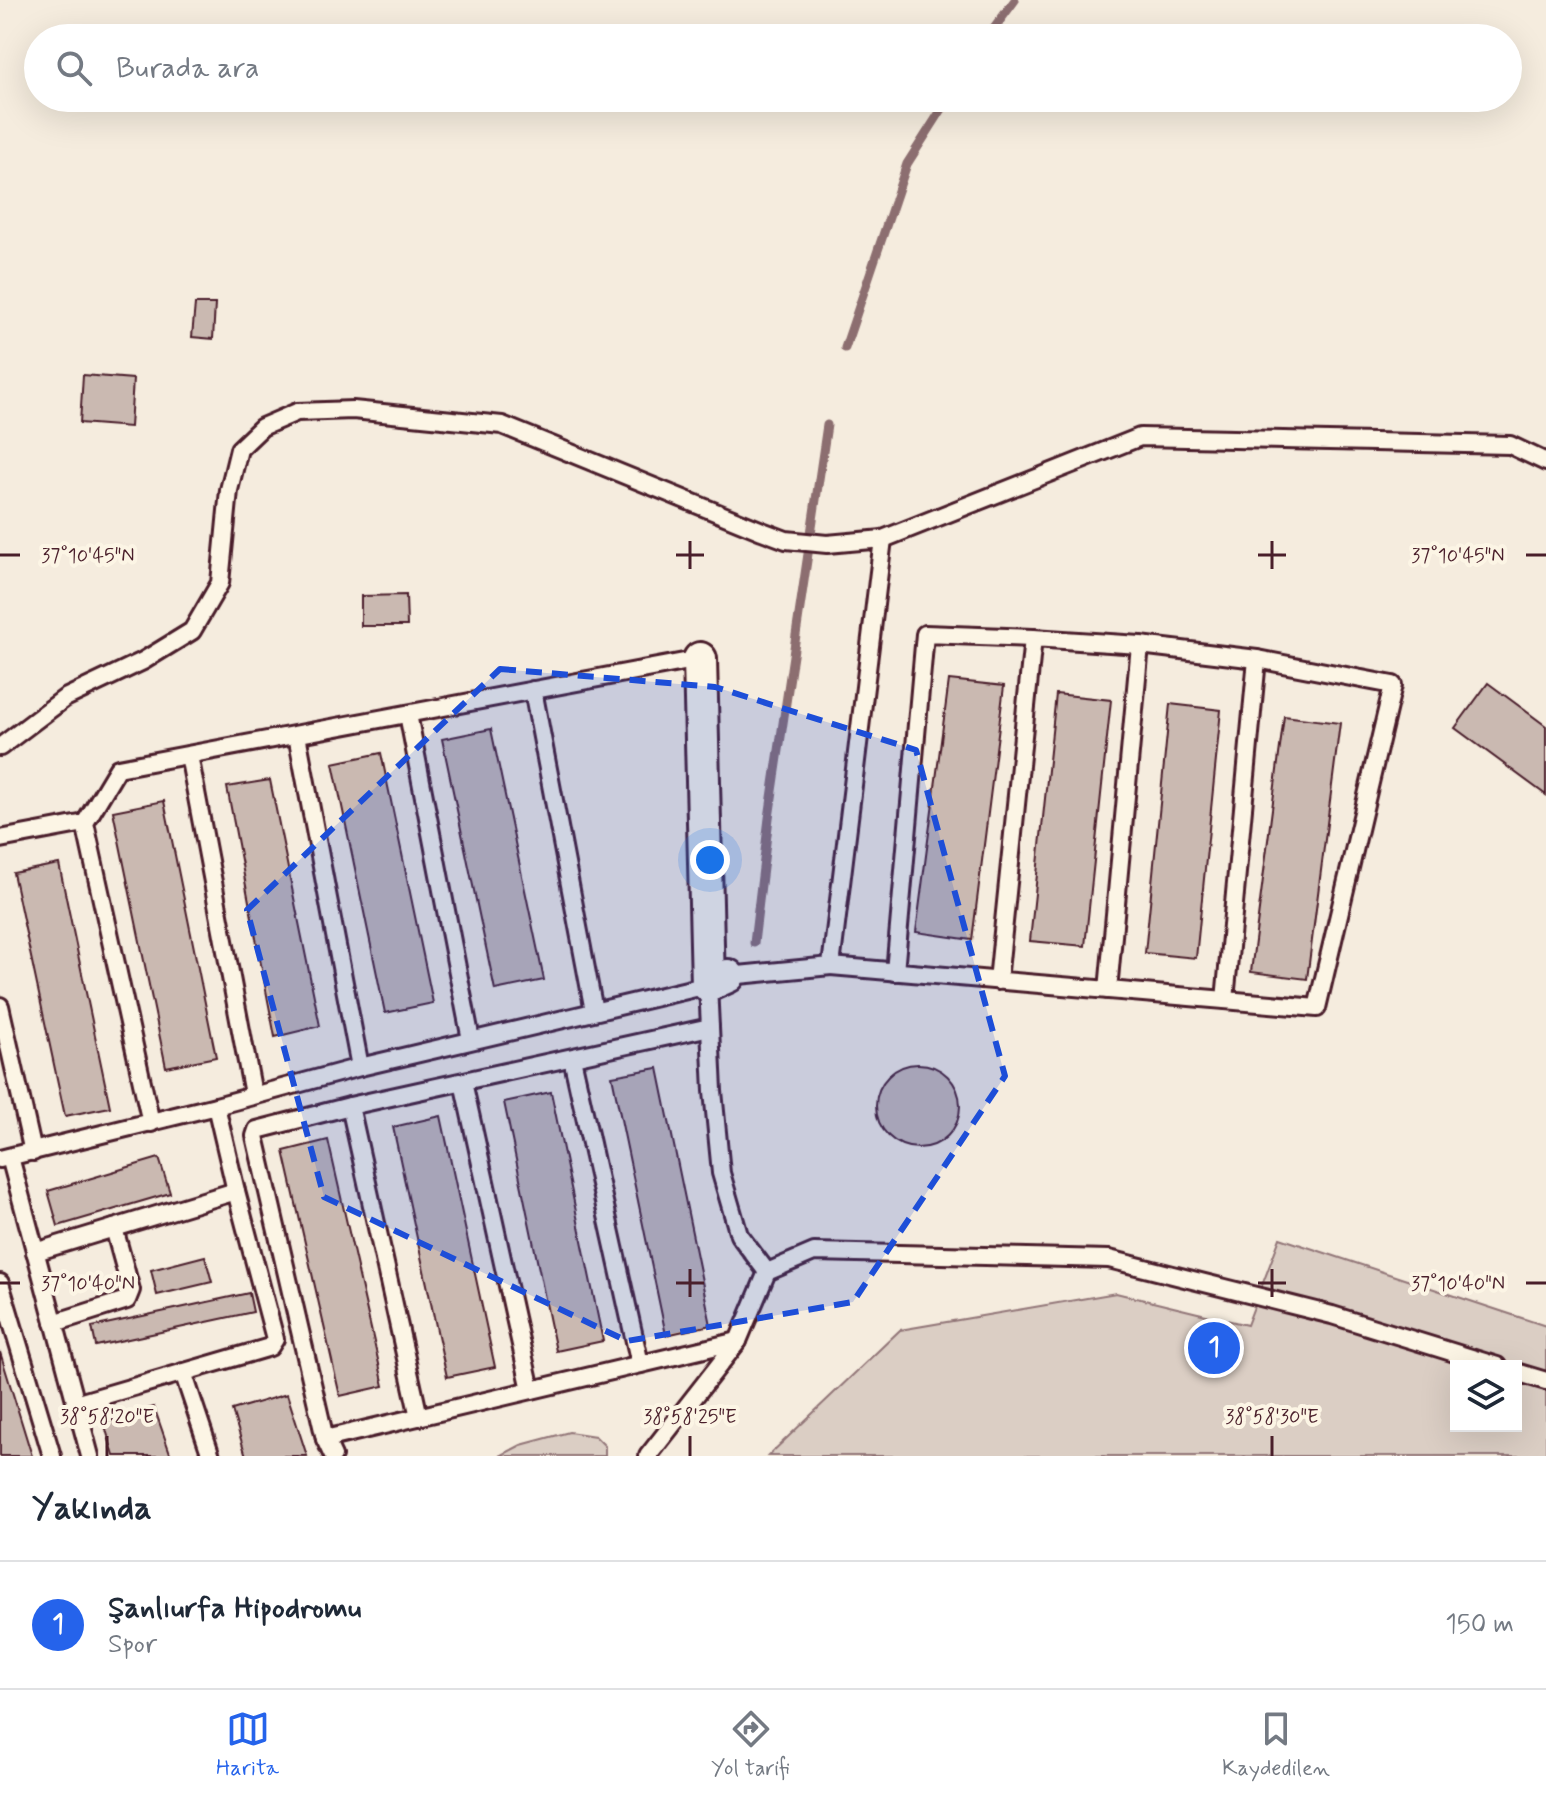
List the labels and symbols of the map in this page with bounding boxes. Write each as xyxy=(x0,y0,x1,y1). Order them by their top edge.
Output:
text: 37°10'45"N xyxy=(41,543,135,570)
text: 37°10'45"N xyxy=(1411,543,1505,570)
your location xyxy=(690,840,730,880)
text: 37°10'40"N xyxy=(41,1271,135,1298)
text: 37°10'40"N xyxy=(1411,1271,1505,1298)
pin: 1 xyxy=(1188,1318,1240,1378)
text: 38°58'20"E xyxy=(60,1404,154,1431)
text: 38°58'25"E xyxy=(643,1404,737,1431)
text: 38°58'30"E xyxy=(1225,1404,1319,1431)

